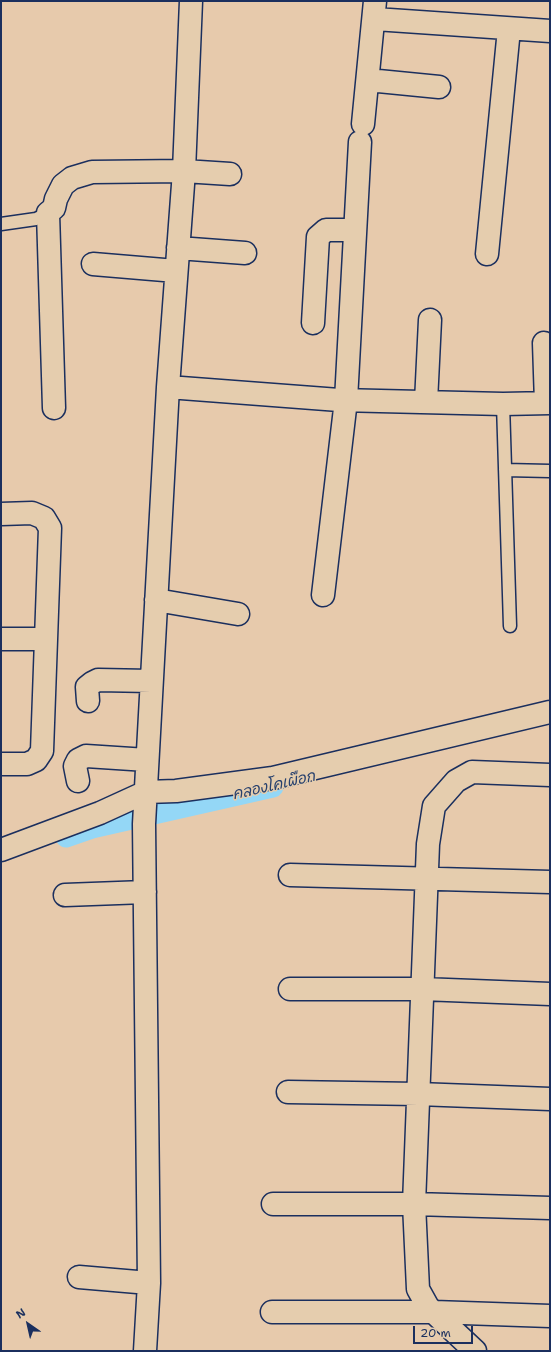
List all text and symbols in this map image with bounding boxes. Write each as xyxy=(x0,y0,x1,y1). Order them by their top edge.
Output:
water label: คลองโคเผือก xyxy=(231,768,317,804)
north arrow xyxy=(8,1304,48,1344)
text: N xyxy=(13,1305,29,1322)
scale bar xyxy=(415,1318,475,1344)
text: 20 m xyxy=(420,1325,451,1341)

